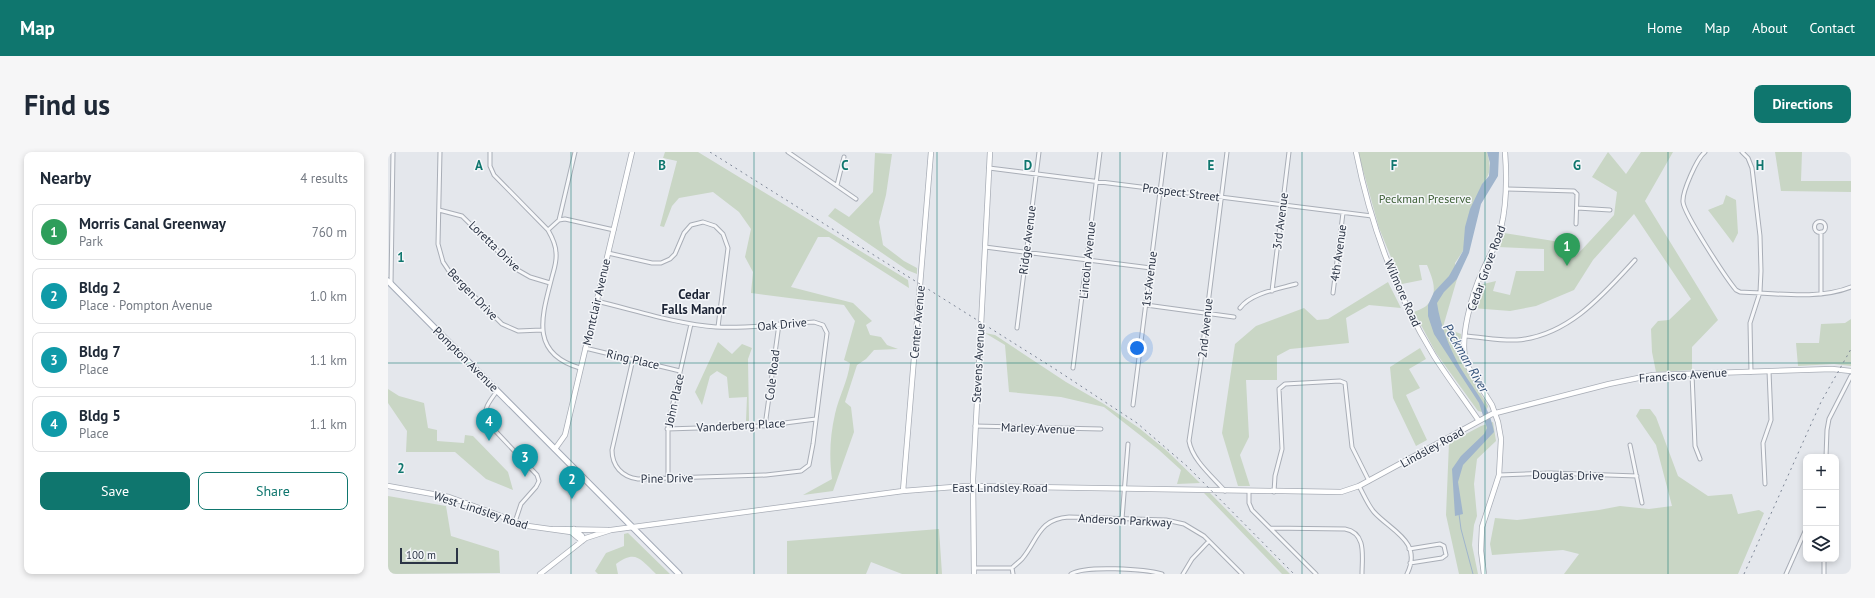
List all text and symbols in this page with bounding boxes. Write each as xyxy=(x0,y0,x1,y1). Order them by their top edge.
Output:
text: Map xyxy=(20,16,55,40)
text: Home xyxy=(1647,19,1682,37)
text: Map xyxy=(1704,19,1730,37)
text: About xyxy=(1752,19,1788,37)
text: Contact xyxy=(1810,19,1855,37)
button: Directions xyxy=(1754,85,1851,123)
text: Find us xyxy=(24,86,110,123)
text: A xyxy=(475,157,483,174)
text: B xyxy=(658,157,666,174)
text: C xyxy=(841,157,849,174)
text: D xyxy=(1024,157,1032,174)
text: E xyxy=(1208,157,1215,174)
text: F xyxy=(1391,157,1398,174)
text: G xyxy=(1573,157,1581,174)
text: H xyxy=(1756,157,1764,174)
text: Nearby xyxy=(40,167,91,189)
text: 4 results xyxy=(300,170,348,187)
street label: Prospect Street xyxy=(1142,180,1220,204)
park label: Peckman Preserve xyxy=(1379,191,1471,206)
street label: 3rd Avenue xyxy=(1269,192,1291,250)
street label: Ridge Avenue xyxy=(1015,205,1039,275)
text: Morris Canal Greenway xyxy=(79,214,226,233)
street label: Loretta Drive xyxy=(466,218,524,274)
street label: Lincoln Avenue xyxy=(1075,220,1099,300)
street label: Cedar Grove Road xyxy=(1464,223,1508,313)
text: 1 xyxy=(50,224,58,241)
text: 760 m xyxy=(312,224,347,241)
street label: 4th Avenue xyxy=(1327,224,1349,282)
text: Park xyxy=(79,233,103,250)
pin: 1 xyxy=(1554,233,1580,266)
text: 1 xyxy=(397,249,405,266)
street label: 1st Avenue xyxy=(1138,250,1160,308)
street label: Montclair Avenue xyxy=(579,257,613,347)
street label: Wilmore Road xyxy=(1382,257,1424,329)
street label: Bergen Drive xyxy=(445,265,501,323)
text: Bldg 2 xyxy=(79,278,121,297)
street label: Center Avenue xyxy=(906,285,928,359)
district label: Cedar Falls Manor xyxy=(662,286,727,318)
text: 2 xyxy=(50,288,58,305)
text: 1.0 km xyxy=(310,288,347,305)
text: Place · Pompton Avenue xyxy=(79,297,212,314)
street label: 2nd Avenue xyxy=(1194,297,1216,359)
street label: Oak Drive xyxy=(757,314,807,334)
water label: Peckman River xyxy=(1439,320,1493,396)
street label: Pompton Avenue xyxy=(430,323,502,395)
street label: Stevens Avenue xyxy=(968,323,988,403)
your location xyxy=(1127,338,1147,358)
text: Bldg 7 xyxy=(79,342,121,361)
street label: Ring Place xyxy=(605,346,661,372)
street label: Cole Road xyxy=(761,349,783,401)
text: 3 xyxy=(50,352,58,369)
text: 1.1 km xyxy=(310,352,347,369)
text: Place xyxy=(79,361,109,378)
street label: Francisco Avenue xyxy=(1638,364,1728,386)
street label: John Place xyxy=(661,372,687,429)
text: Bldg 5 xyxy=(79,406,121,425)
pin: 4 xyxy=(476,408,502,441)
street label: Vanderberg Place xyxy=(695,415,786,435)
text: 4 xyxy=(50,416,58,433)
text: 1.1 km xyxy=(310,416,347,433)
street label: Marley Avenue xyxy=(1001,419,1075,437)
street label: Lindsley Road xyxy=(1397,423,1467,471)
text: Place xyxy=(79,425,109,442)
pin: 3 xyxy=(512,444,538,477)
map controls xyxy=(1803,454,1839,562)
button: + xyxy=(1803,454,1839,490)
text: 2 xyxy=(397,460,405,477)
pin: 2 xyxy=(559,466,585,499)
street label: Douglas Drive xyxy=(1532,467,1604,483)
street label: Pine Drive xyxy=(641,470,693,486)
button: Save xyxy=(40,472,190,510)
button: Share xyxy=(198,472,348,510)
street label: East Lindsley Road xyxy=(952,480,1048,495)
street label: West Lindsley Road xyxy=(432,488,530,532)
button: − xyxy=(1803,490,1839,526)
street label: Anderson Parkway xyxy=(1078,510,1173,530)
button: layers xyxy=(1803,526,1839,562)
scale bar xyxy=(400,546,458,565)
text: 100 m xyxy=(406,548,436,562)

